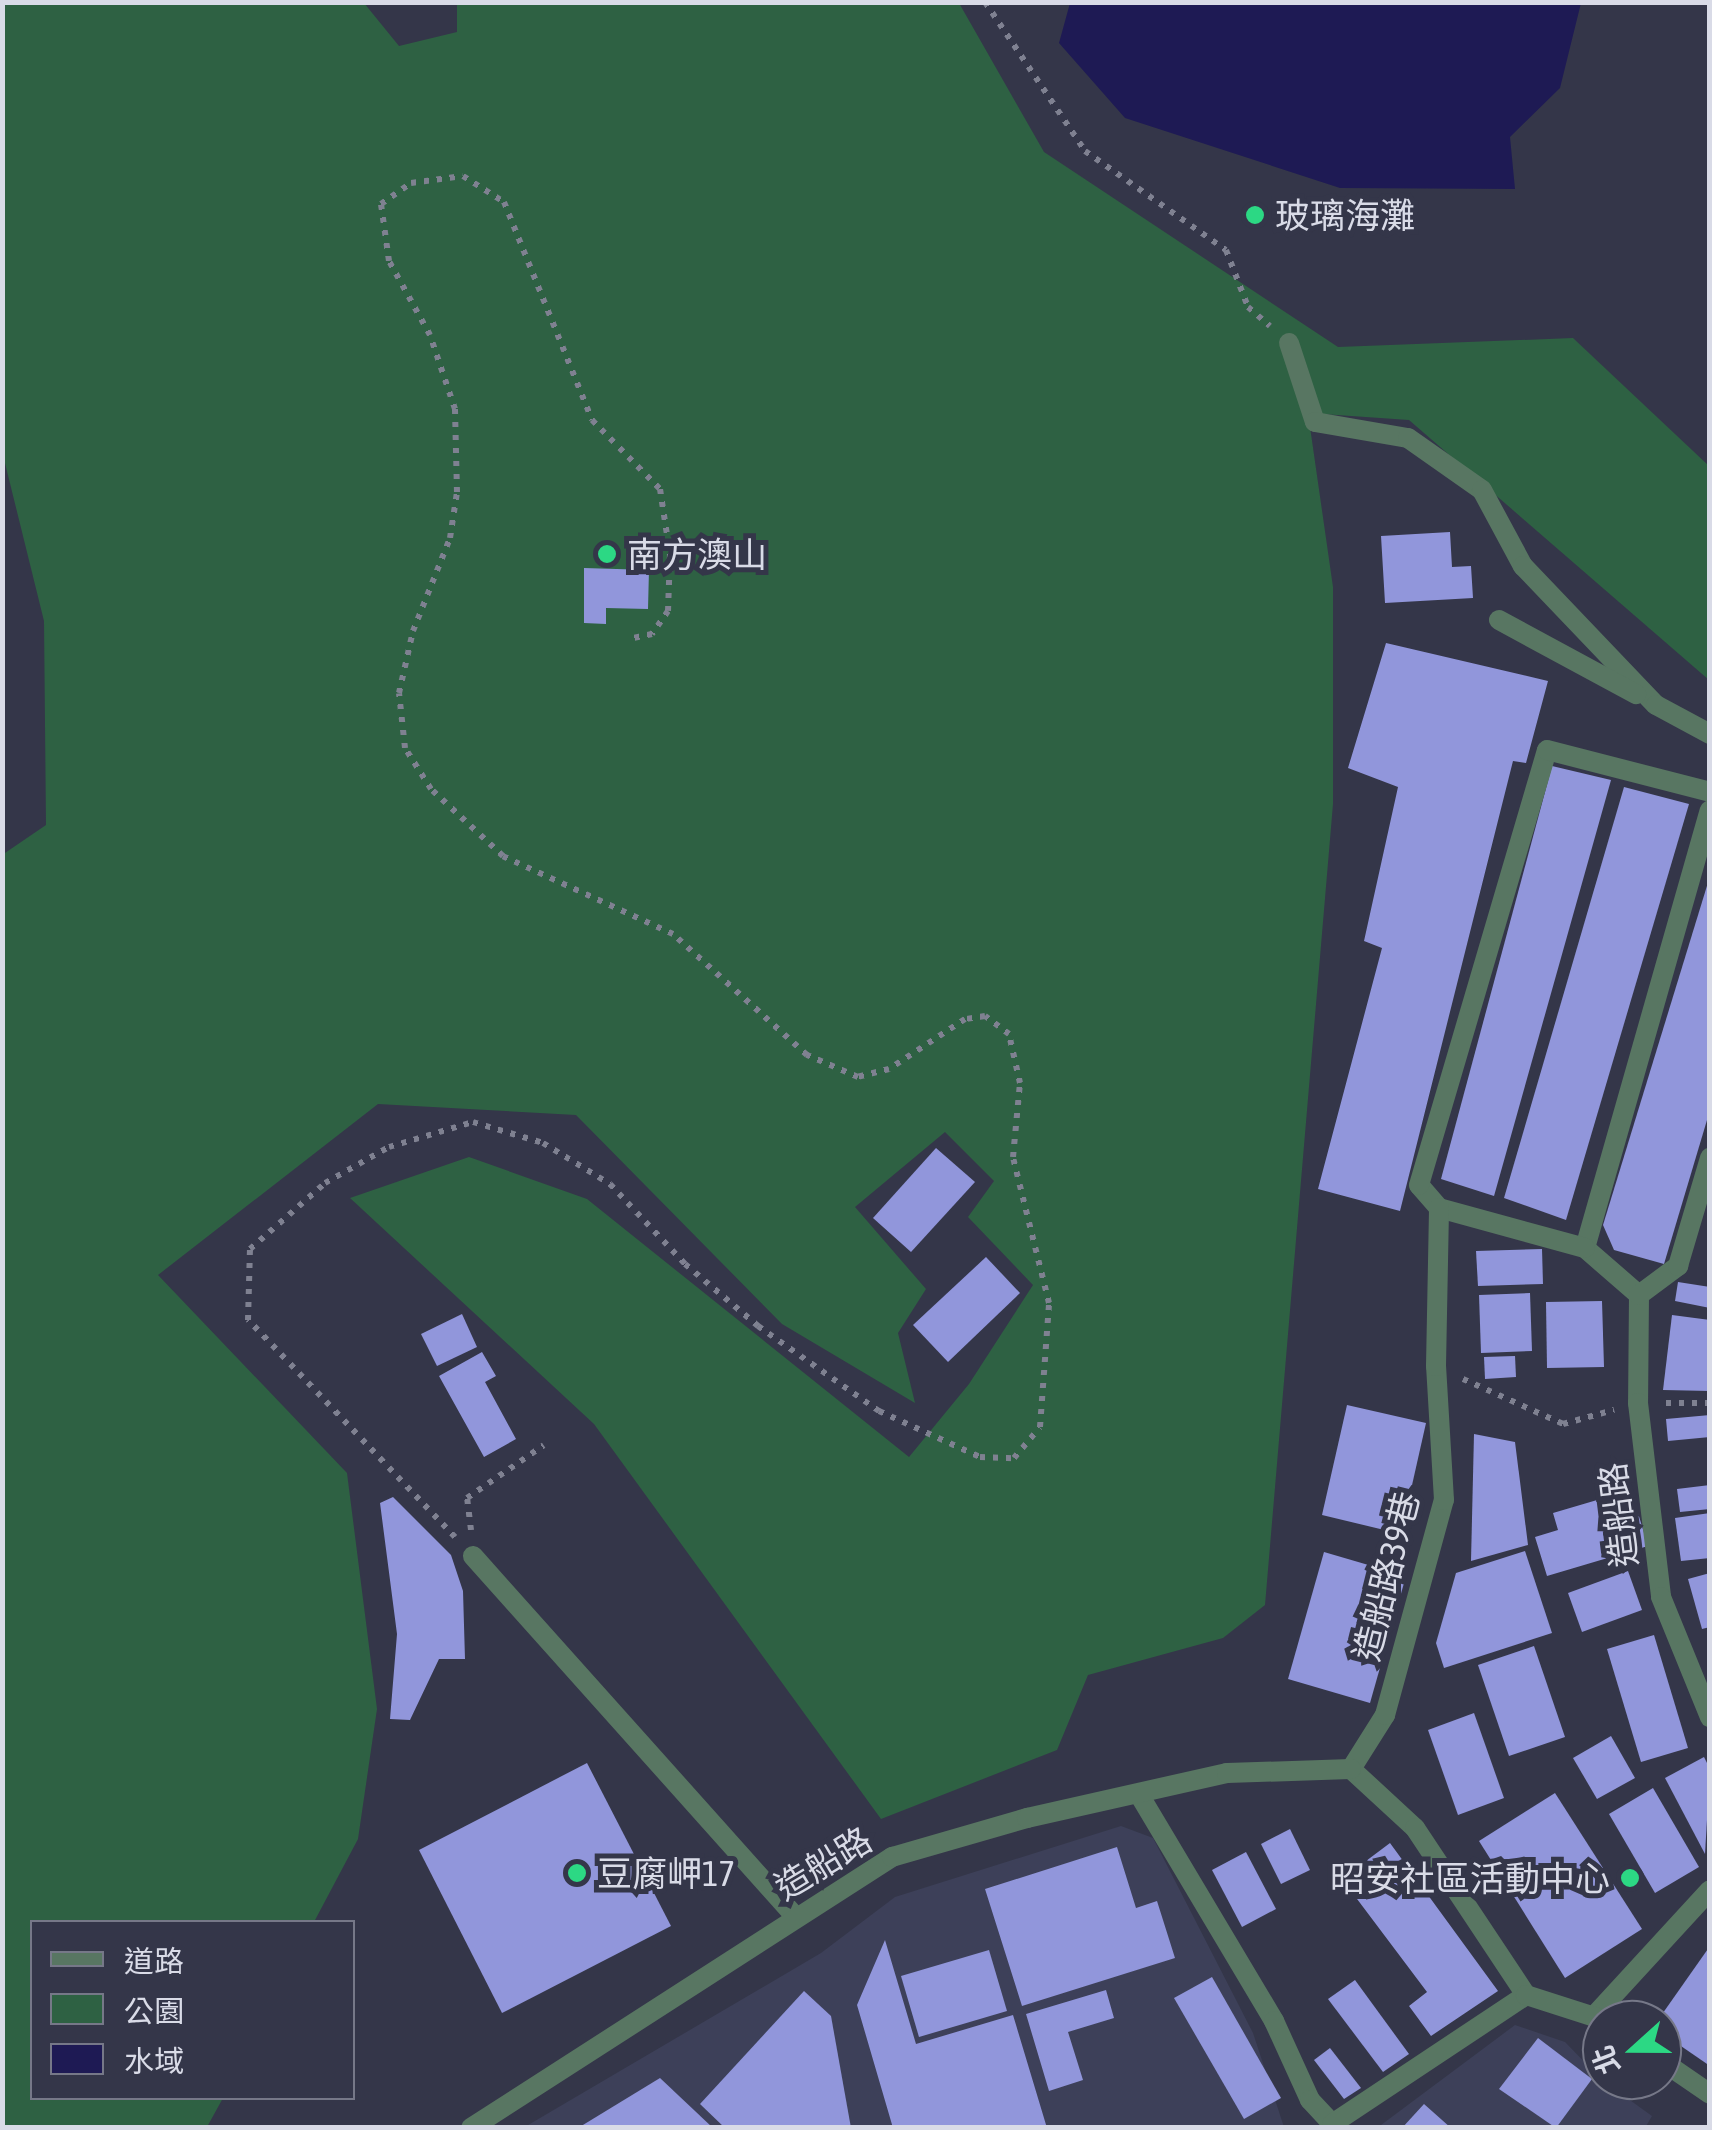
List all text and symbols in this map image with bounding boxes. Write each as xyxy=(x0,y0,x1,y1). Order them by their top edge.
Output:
place label: 玻璃海灘 xyxy=(1275,194,1415,236)
marker: 玻璃海灘 xyxy=(1244,204,1266,226)
place label: 南方澳山 xyxy=(627,533,767,575)
marker: 南方澳山 xyxy=(596,543,618,565)
street label: 造船路 xyxy=(1591,1460,1645,1570)
street label: 造船路39巷 xyxy=(1345,1487,1427,1665)
street label: 造船路 xyxy=(767,1818,879,1908)
place label: 豆腐岬17 xyxy=(597,1852,735,1894)
place label: 昭安社區活動中心 xyxy=(1330,1857,1610,1899)
marker: 豆腐岬17 xyxy=(566,1862,588,1884)
marker: 昭安社區活動中心 xyxy=(1619,1867,1641,1889)
legend xyxy=(30,1920,355,2100)
text: 道路 xyxy=(124,1944,184,1978)
text: 公園 xyxy=(124,1994,184,2028)
north arrow xyxy=(1582,2000,1682,2100)
text: 北 xyxy=(1586,2041,1626,2079)
text: 水域 xyxy=(124,2044,184,2078)

